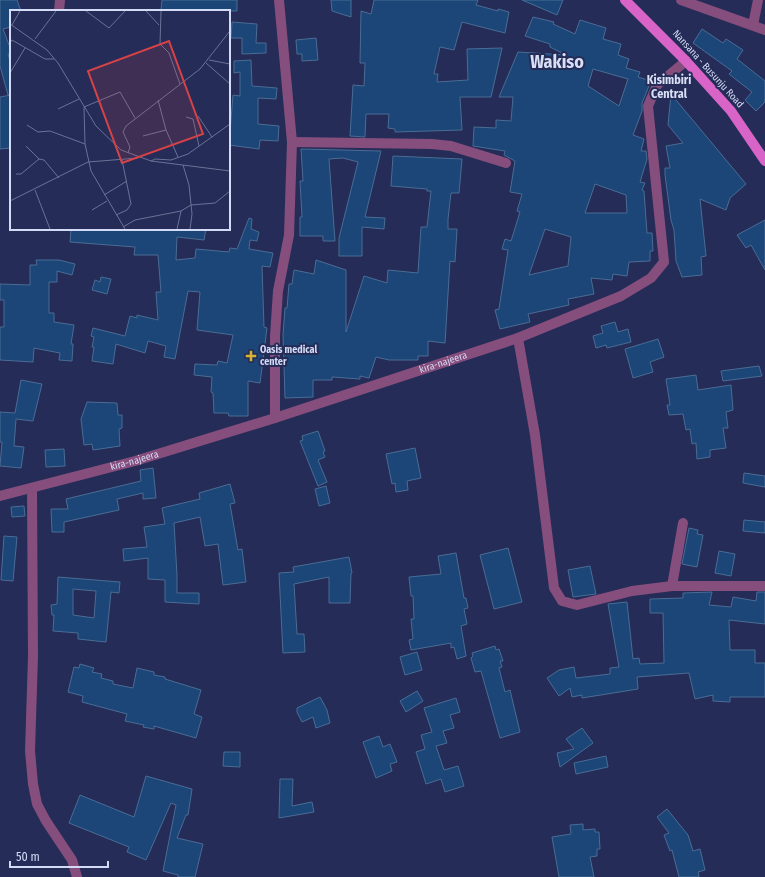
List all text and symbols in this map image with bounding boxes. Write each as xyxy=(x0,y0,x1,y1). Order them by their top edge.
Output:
inset map xyxy=(10,10,230,230)
street label: Nansana - Busunju Road xyxy=(670,28,746,110)
district label: Wakiso xyxy=(530,51,584,73)
district label: Kisimbiri Central xyxy=(647,73,691,101)
place label: Oasis medical center xyxy=(260,344,317,368)
street label: kira-najeera xyxy=(418,349,469,376)
marker: Oasis medical center xyxy=(245,350,257,362)
street label: kira-najeera xyxy=(109,448,160,473)
scale bar xyxy=(10,843,108,869)
text: 50 m xyxy=(16,850,40,864)

